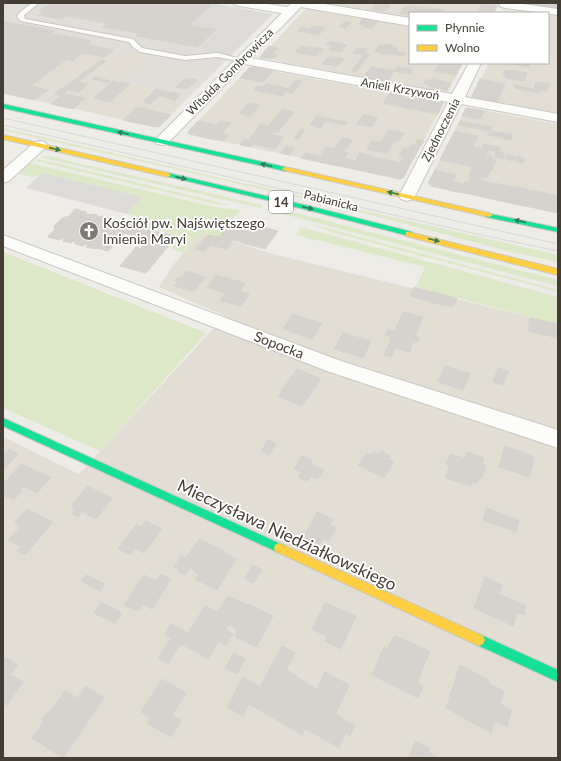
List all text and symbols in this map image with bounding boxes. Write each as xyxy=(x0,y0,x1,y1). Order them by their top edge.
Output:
legend xyxy=(409,12,549,64)
text: Płynnie xyxy=(445,20,485,35)
street label: Witolda Gombrowicza xyxy=(183,25,276,118)
text: Wolno xyxy=(445,40,480,55)
street label: Anieli Krzywoń xyxy=(360,74,441,103)
street label: Zjednoczenia xyxy=(418,95,463,164)
one-way arrow xyxy=(117,129,130,135)
one-way arrow xyxy=(48,146,61,152)
one-way arrow xyxy=(260,161,272,167)
one-way arrow xyxy=(175,176,187,182)
street label: Pabianicka xyxy=(302,186,360,215)
one-way arrow xyxy=(387,190,399,196)
road number: 14 xyxy=(269,191,293,213)
one-way arrow xyxy=(302,205,314,211)
place label: Kościół pw. Najświętszego Imienia Maryi xyxy=(103,214,265,247)
one-way arrow xyxy=(514,218,526,224)
church icon: Kościół pw. Najświętszego Imienia Maryi xyxy=(78,220,100,242)
one-way arrow xyxy=(428,237,440,243)
street label: Sopocka xyxy=(252,327,307,362)
street label: Mieczysława Niedziałkowskiego xyxy=(174,474,400,595)

